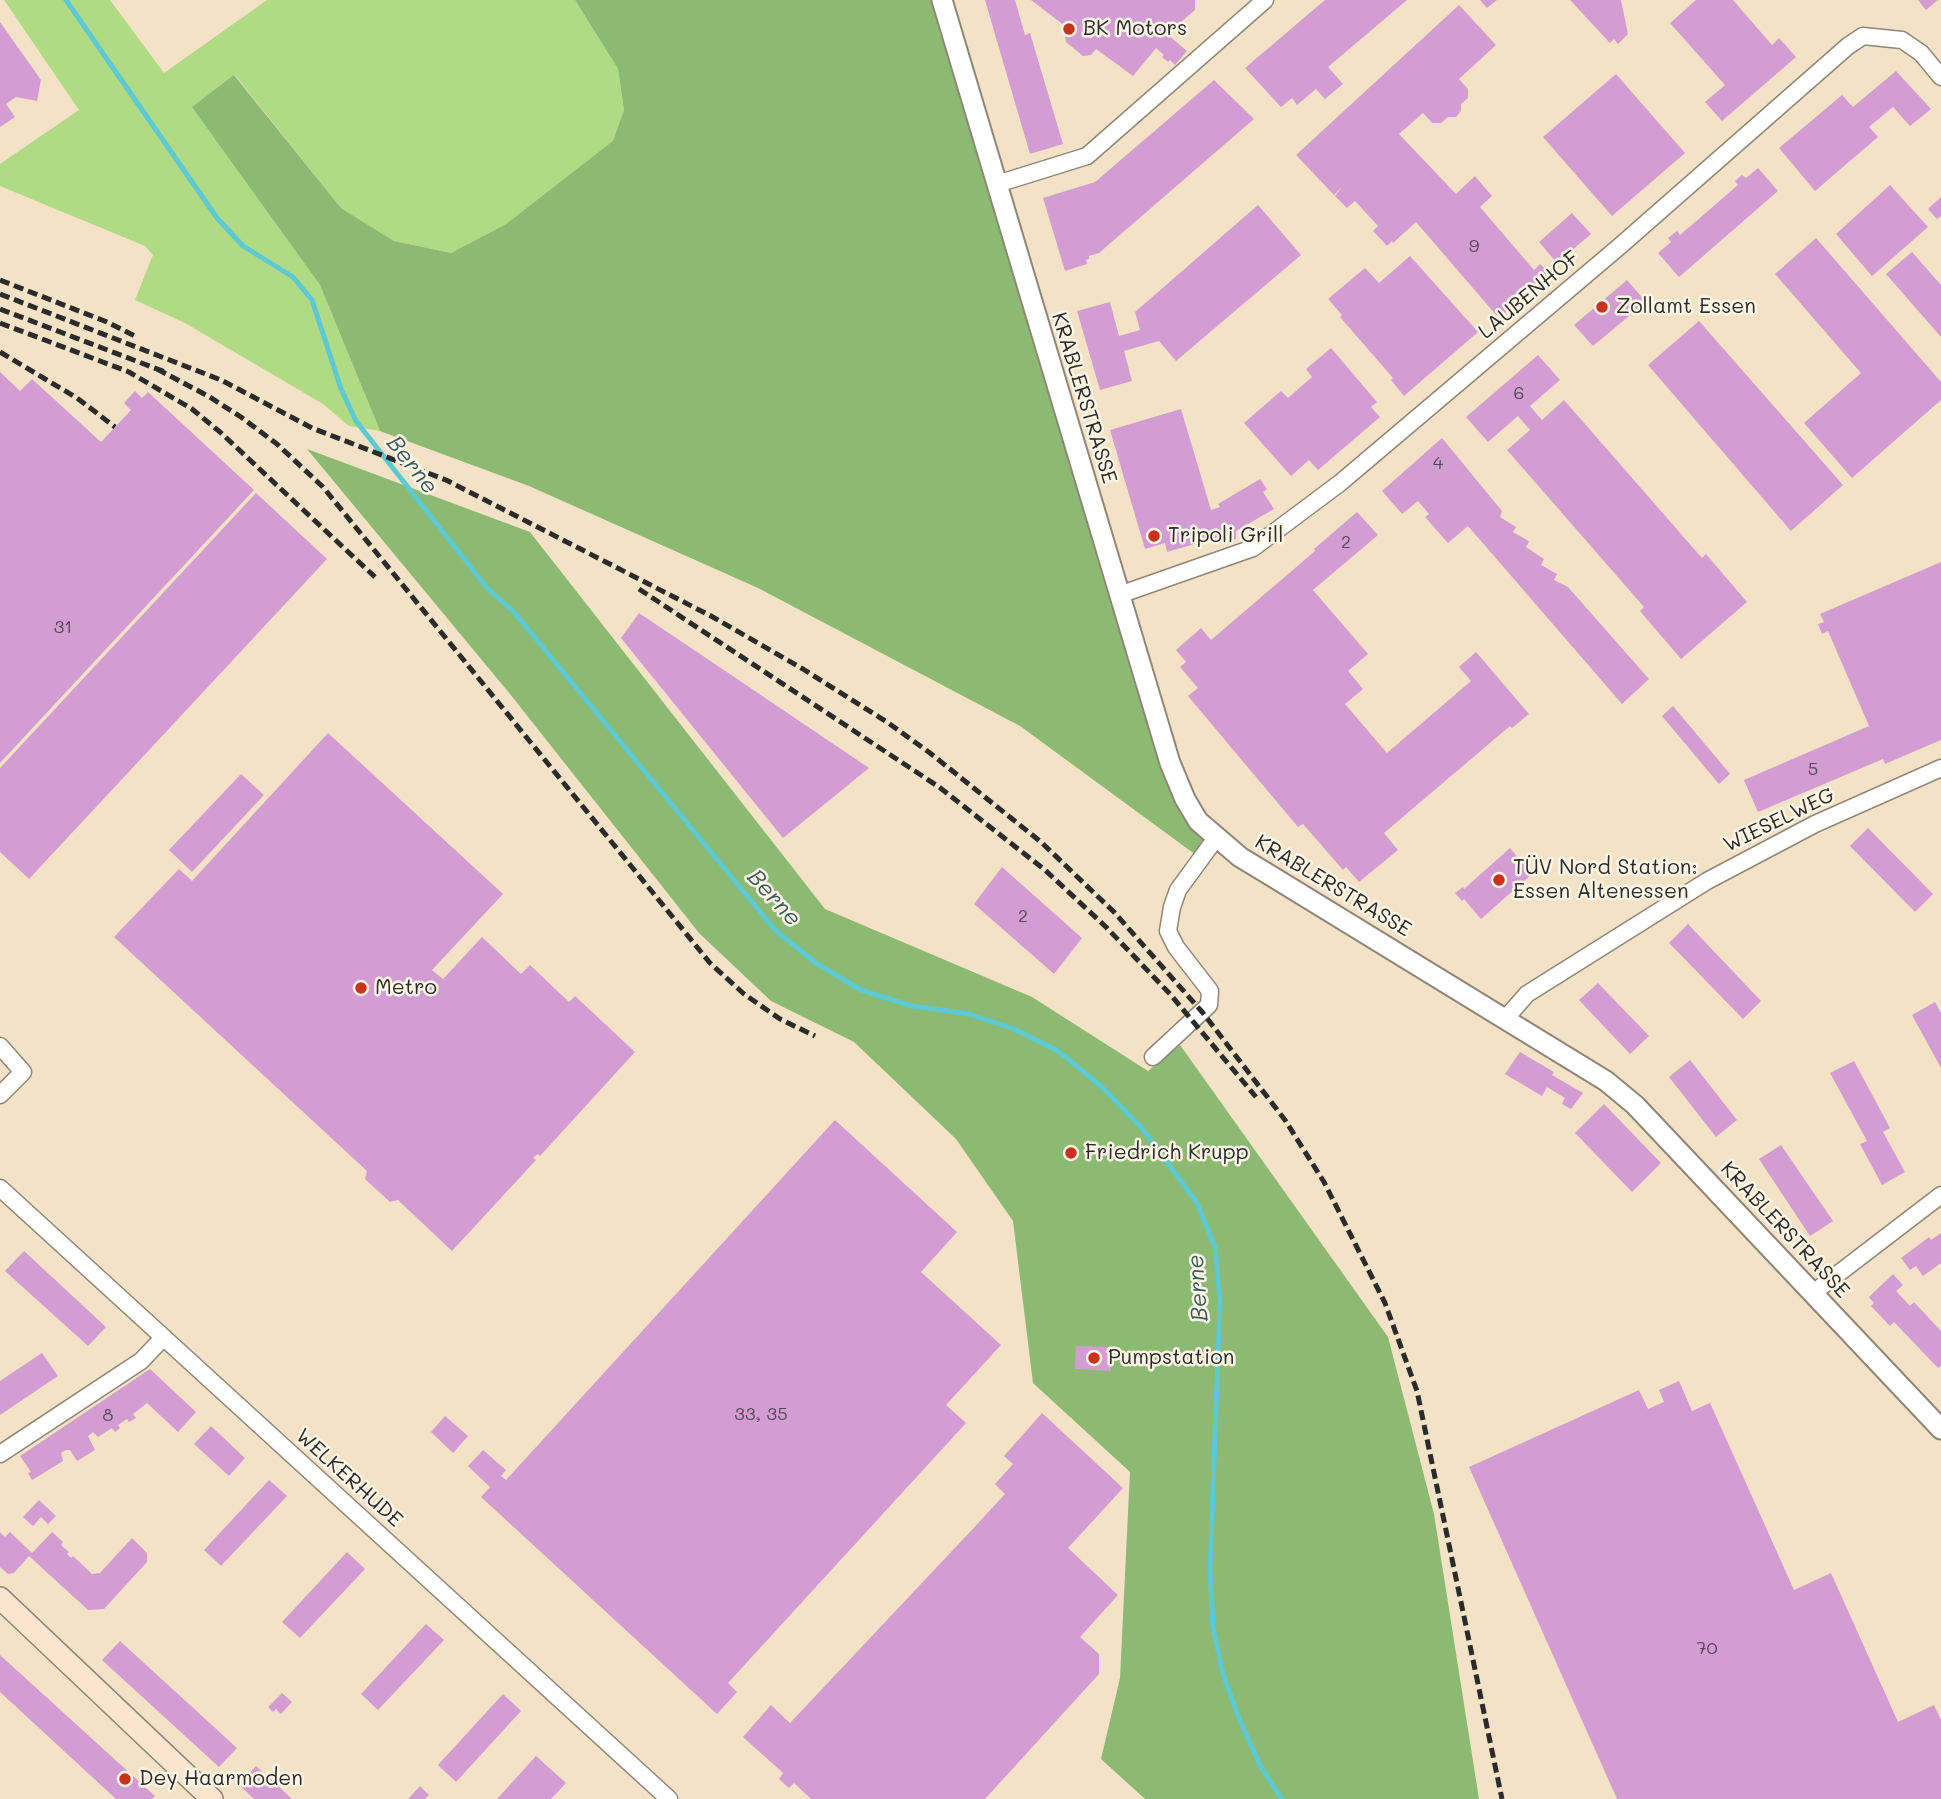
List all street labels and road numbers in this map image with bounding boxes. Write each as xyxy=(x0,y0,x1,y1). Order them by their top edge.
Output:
street label: LAUBENHOF xyxy=(1474,246,1584,344)
street label: KRABLERSTRASSE xyxy=(1046,309,1122,487)
street label: WIESELWEG xyxy=(1719,782,1839,858)
street label: KRABLERSTRASSE xyxy=(1250,829,1416,943)
street label: KRABLERSTRASSE xyxy=(1715,1156,1855,1304)
street label: WELKERHUDE xyxy=(290,1423,408,1533)

